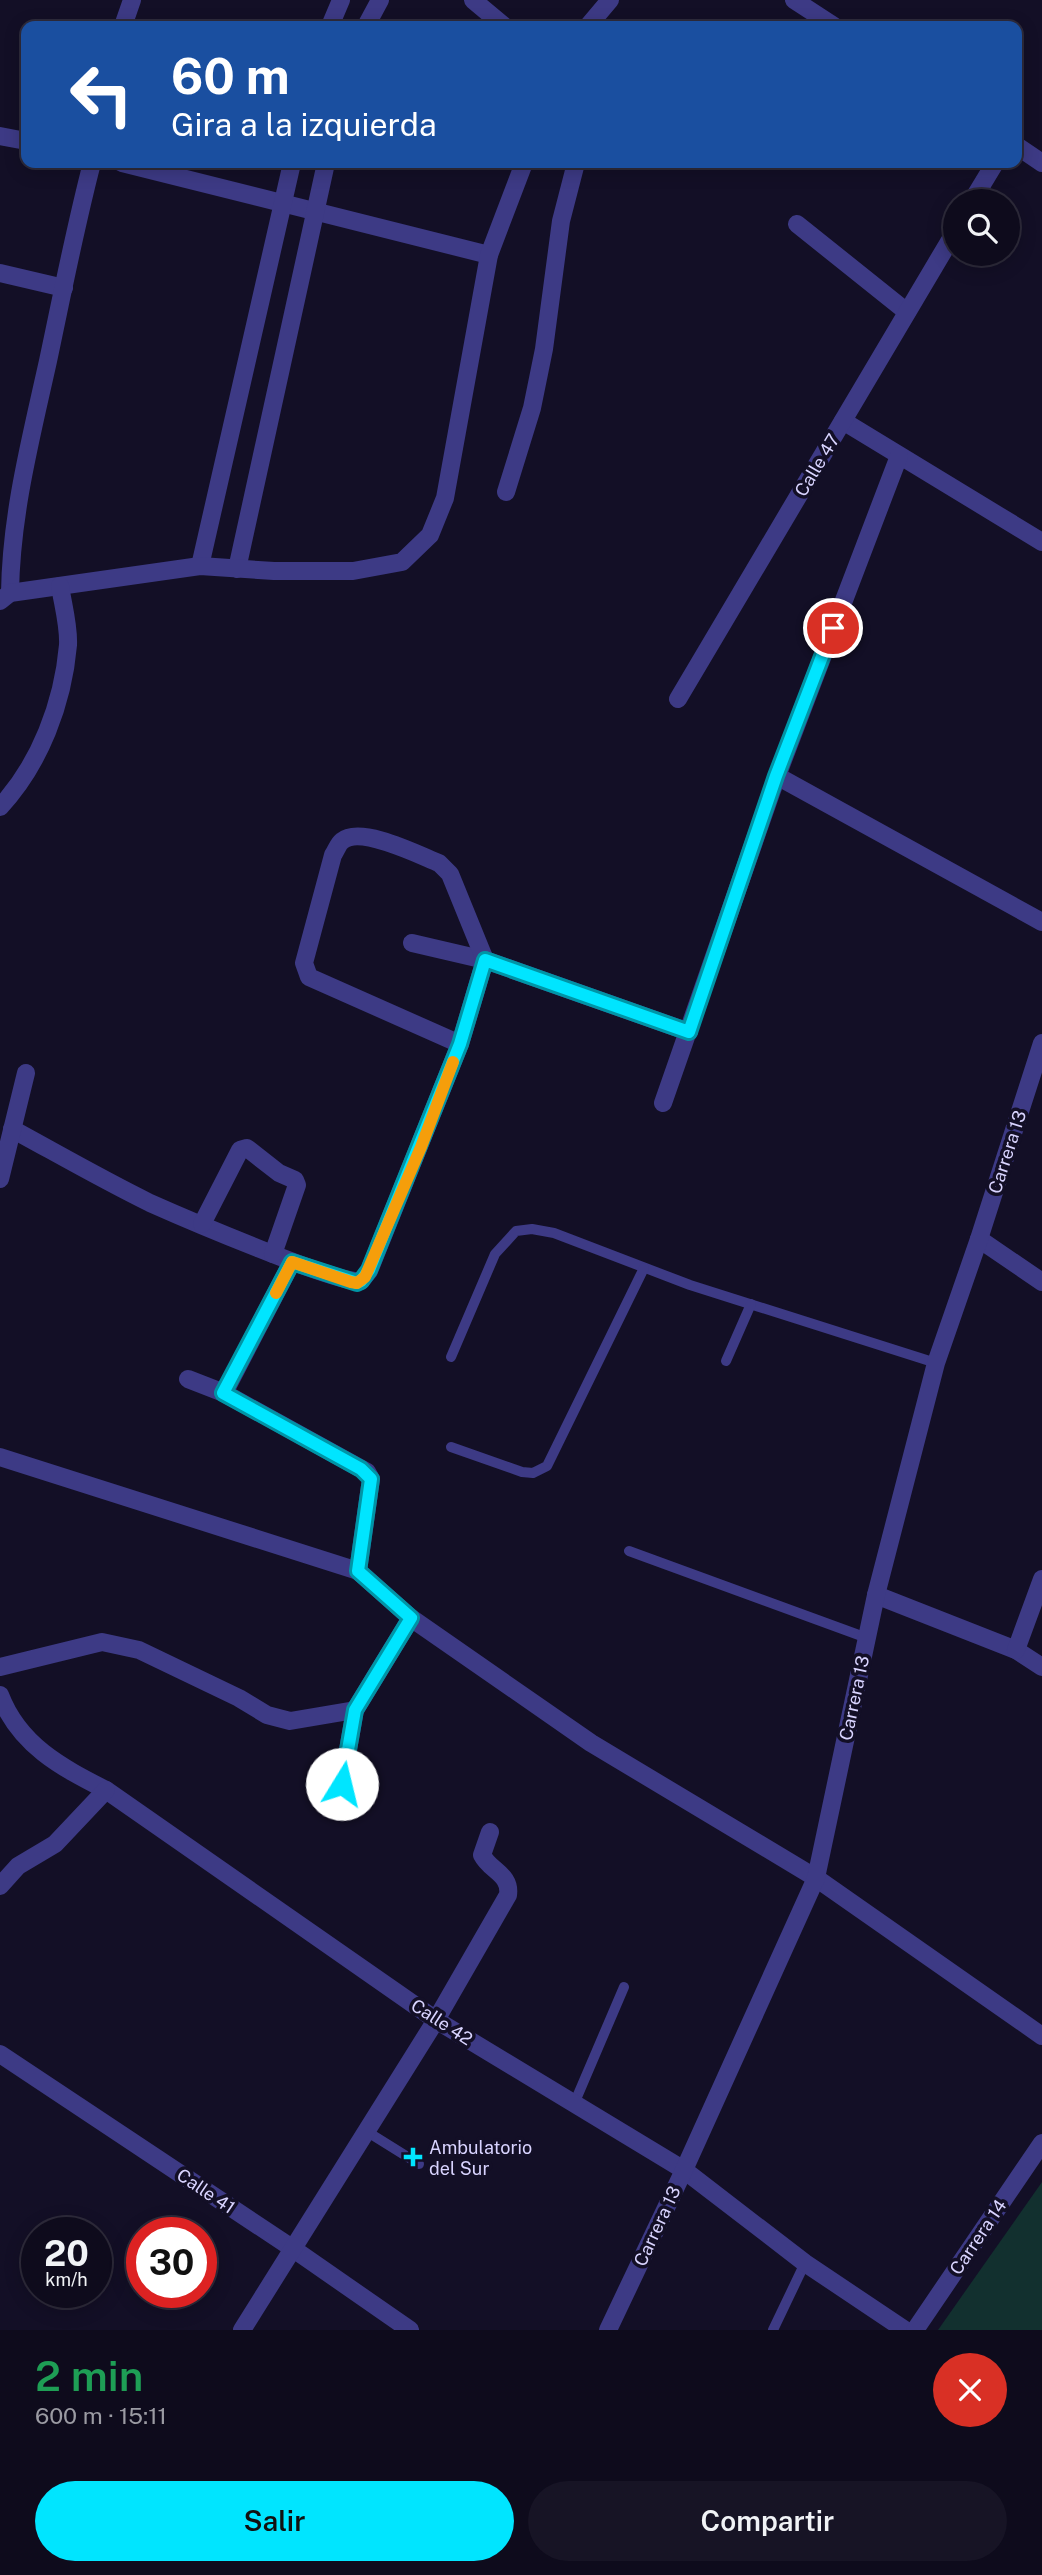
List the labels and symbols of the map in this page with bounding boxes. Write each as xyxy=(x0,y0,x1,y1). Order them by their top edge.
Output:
street label: Calle 47 xyxy=(790,430,844,500)
pin xyxy=(803,598,863,658)
street label: Carrera 13 xyxy=(984,1108,1030,1196)
street label: Carrera 13 xyxy=(835,1654,873,1742)
position arrow xyxy=(305,1747,379,1821)
street label: Calle 42 xyxy=(407,1994,477,2050)
place label: Ambulatorio del Sur xyxy=(429,2137,532,2179)
marker: Ambulatorio del Sur xyxy=(403,2147,423,2167)
street label: Calle 41 xyxy=(173,2164,239,2218)
street label: Carrera 13 xyxy=(629,2183,685,2269)
street label: Carrera 14 xyxy=(945,2195,1011,2279)
speed limit sign: 30 xyxy=(126,2217,217,2308)

